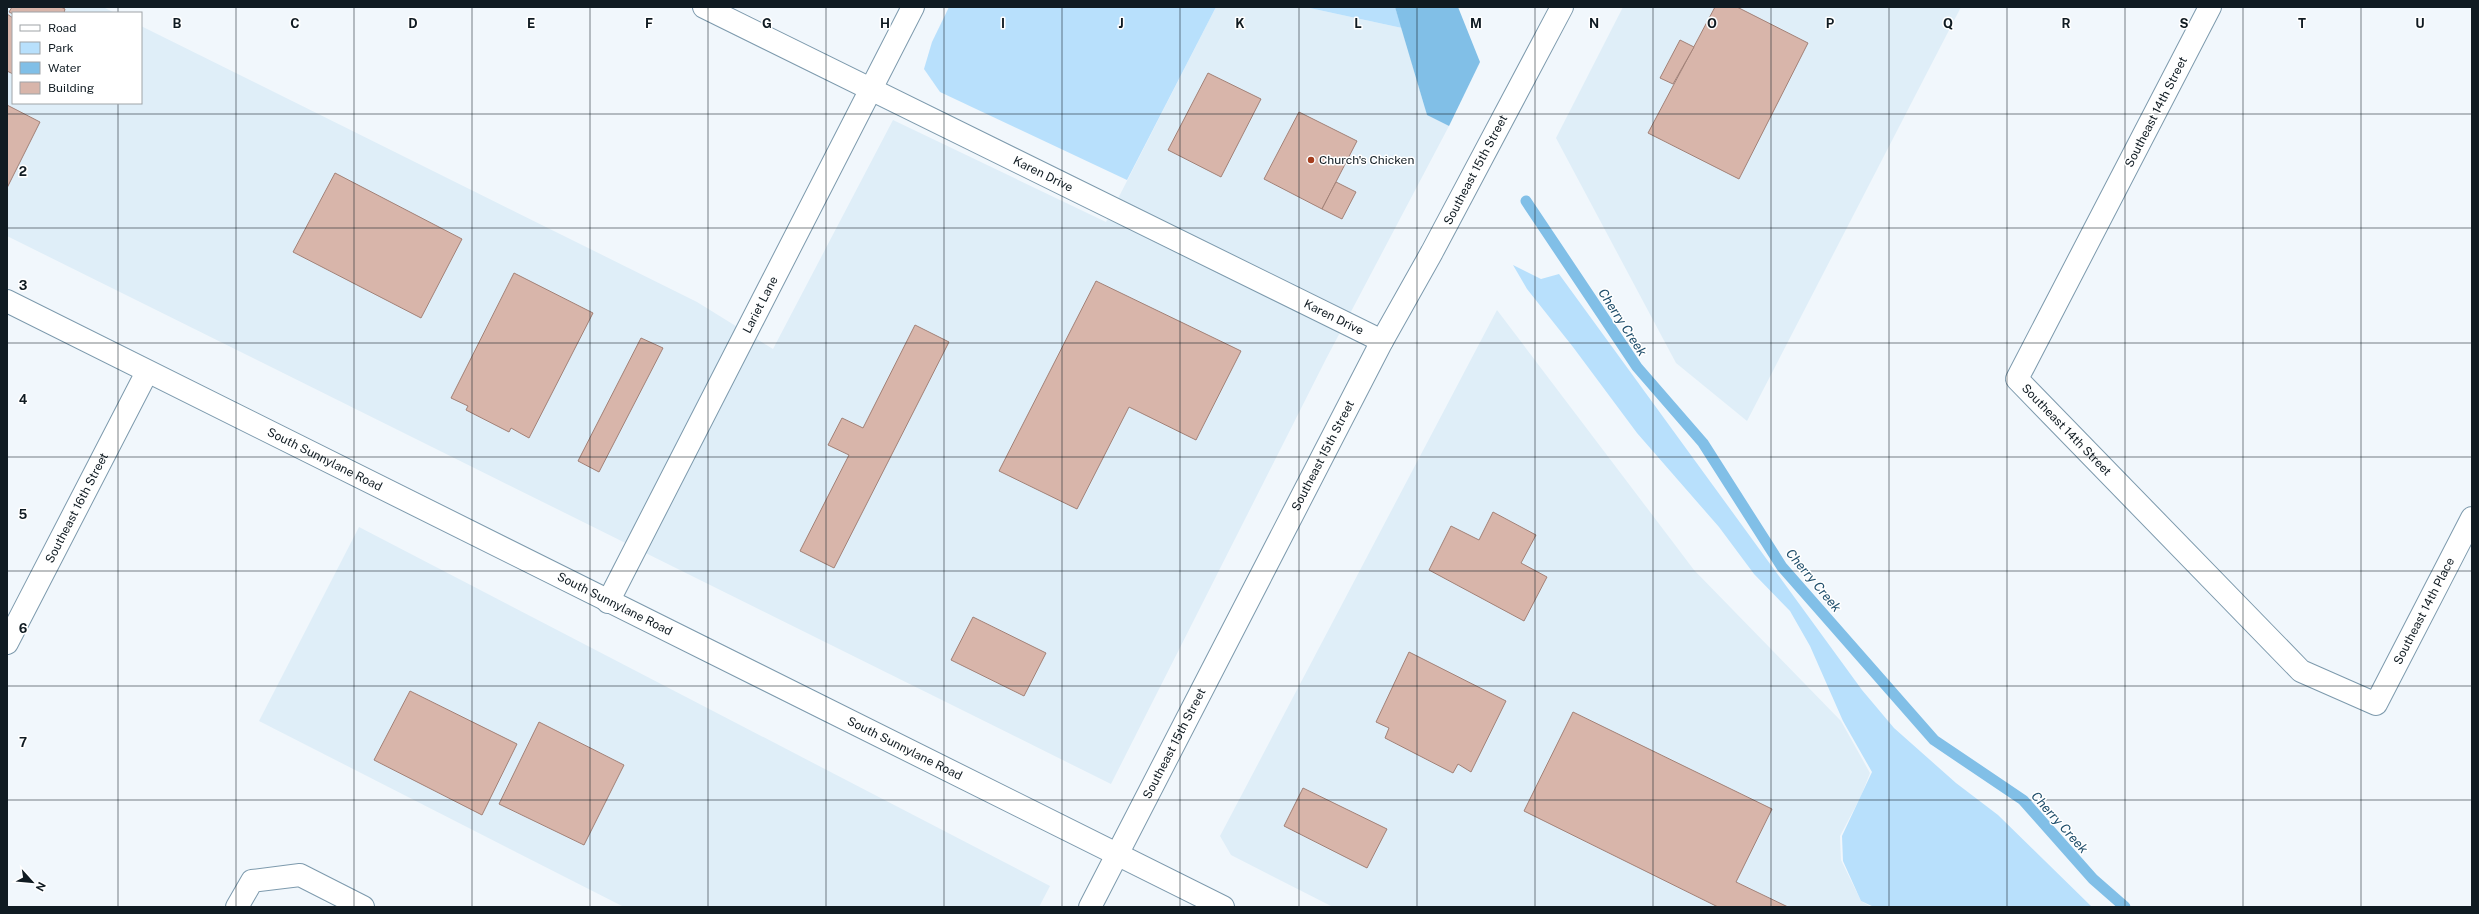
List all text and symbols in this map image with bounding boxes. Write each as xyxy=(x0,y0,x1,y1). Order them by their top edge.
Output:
legend xyxy=(12,12,142,104)
text: B xyxy=(173,16,182,31)
text: C xyxy=(290,16,300,31)
text: D xyxy=(408,16,418,31)
text: E xyxy=(527,16,535,31)
text: F xyxy=(645,16,653,31)
text: G xyxy=(762,16,772,31)
text: H xyxy=(880,16,890,31)
text: I xyxy=(1001,16,1005,31)
text: J xyxy=(1118,16,1124,31)
text: K xyxy=(1235,16,1245,31)
text: L xyxy=(1354,16,1362,31)
text: M xyxy=(1470,16,1482,31)
text: N xyxy=(1589,16,1599,31)
text: O xyxy=(1707,16,1717,31)
text: P xyxy=(1826,16,1835,31)
text: Q xyxy=(1943,16,1953,31)
text: R xyxy=(2061,16,2071,31)
text: S xyxy=(2180,16,2189,31)
text: T xyxy=(2298,16,2306,31)
text: U xyxy=(2415,16,2425,31)
text: Road xyxy=(48,21,76,35)
text: Park xyxy=(48,41,74,55)
street label: Southeast 14th Street xyxy=(2122,54,2190,170)
text: Water xyxy=(48,61,82,75)
text: Building xyxy=(48,81,94,95)
street label: Southeast 15th Street xyxy=(1441,112,1511,227)
street label: Karen Drive xyxy=(1011,153,1075,195)
place label: Church's Chicken xyxy=(1319,153,1414,167)
marker: Church's Chicken xyxy=(1306,155,1316,165)
text: 2 xyxy=(19,164,27,179)
street label: Lariet Lane xyxy=(740,274,781,336)
text: 3 xyxy=(19,278,28,293)
water label: Cherry Creek xyxy=(1595,286,1650,359)
street label: Karen Drive xyxy=(1302,297,1366,338)
street label: Southeast 14th Street xyxy=(2019,381,2114,479)
text: 4 xyxy=(19,392,28,407)
street label: Southeast 15th Street xyxy=(1289,398,1357,513)
street label: South Sunnylane Road xyxy=(265,425,385,494)
street label: Southeast 16th Street xyxy=(42,450,111,565)
text: 5 xyxy=(19,507,28,522)
water label: Cherry Creek xyxy=(1783,546,1844,615)
street label: Southeast 14th Place xyxy=(2391,555,2457,667)
street label: South Sunnylane Road xyxy=(555,569,675,638)
text: 6 xyxy=(19,621,28,636)
street label: Southeast 15th Street xyxy=(1140,686,1209,801)
street label: South Sunnylane Road xyxy=(845,714,965,783)
text: 7 xyxy=(19,735,27,750)
water label: Cherry Creek xyxy=(2028,789,2091,856)
north arrow xyxy=(12,862,52,902)
text: N xyxy=(34,880,48,893)

